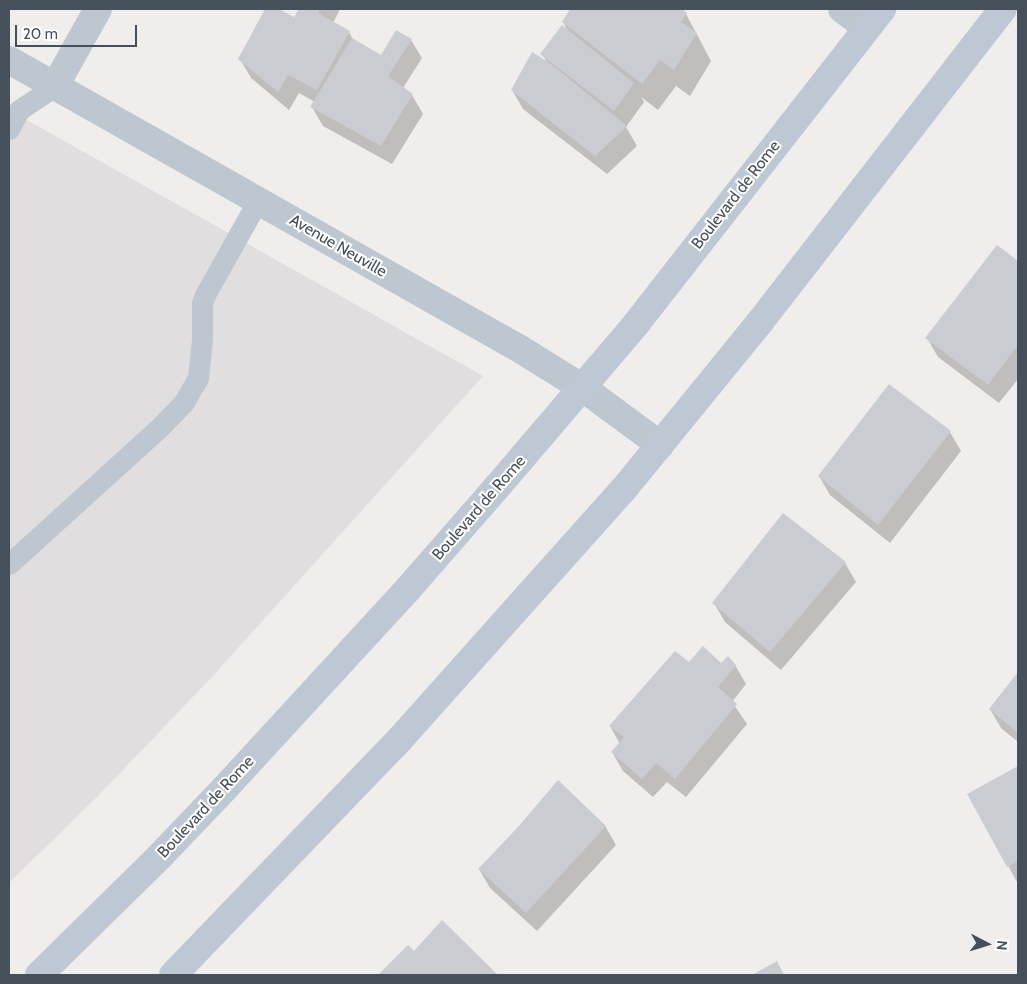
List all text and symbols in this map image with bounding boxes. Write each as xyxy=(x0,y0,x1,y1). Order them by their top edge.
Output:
scale bar xyxy=(18,15,140,47)
text: 20 m xyxy=(23,25,58,43)
street label: Boulevard de Rome xyxy=(688,137,784,253)
street label: Avenue Neuville xyxy=(286,210,390,282)
street label: Boulevard de Rome xyxy=(428,452,530,564)
street label: Boulevard de Rome xyxy=(154,752,258,862)
north arrow xyxy=(962,919,1012,969)
text: N xyxy=(993,940,1011,951)

